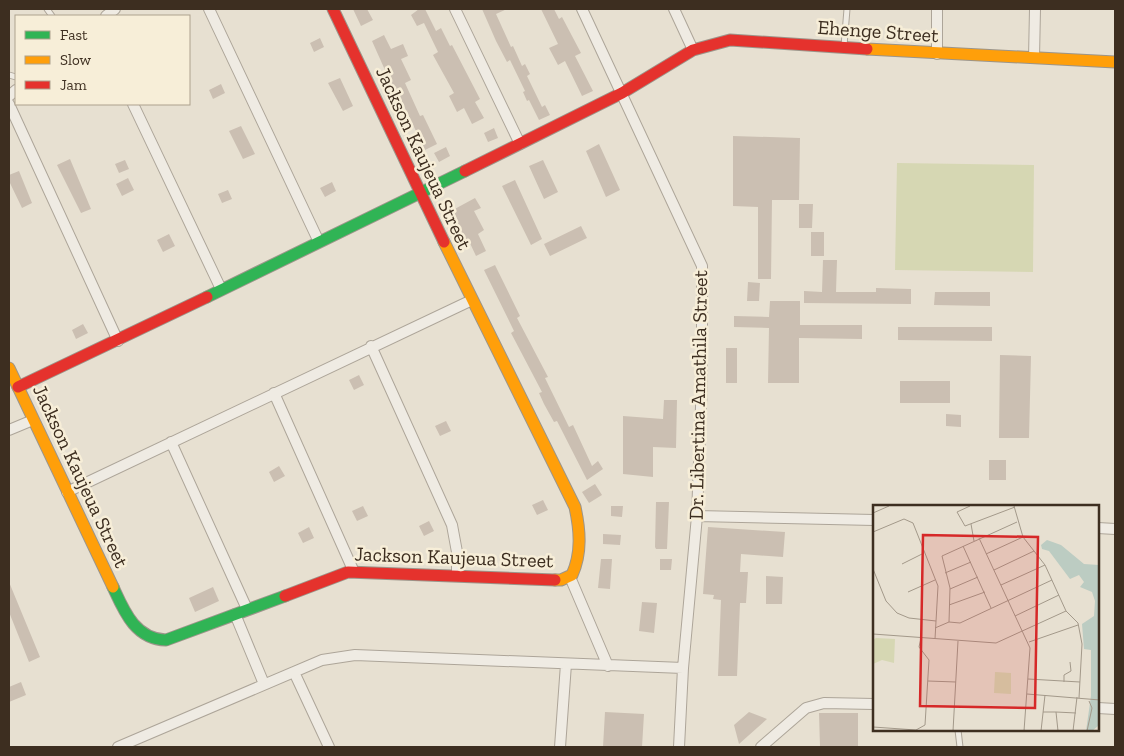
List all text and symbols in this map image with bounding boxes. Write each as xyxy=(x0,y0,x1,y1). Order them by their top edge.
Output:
legend xyxy=(15,15,190,105)
street label: Ehenge Street xyxy=(817,15,940,47)
text: Fast xyxy=(60,26,88,44)
text: Slow xyxy=(60,51,92,69)
street label: Jackson Kaujeua Street xyxy=(371,63,477,254)
text: Jam xyxy=(60,76,87,94)
street label: Dr. Libertina Amathila Street xyxy=(684,269,712,520)
street label: Jackson Kaujeua Street xyxy=(28,381,134,572)
inset map xyxy=(873,505,1099,731)
street label: Jackson Kaujeua Street xyxy=(354,542,555,572)

